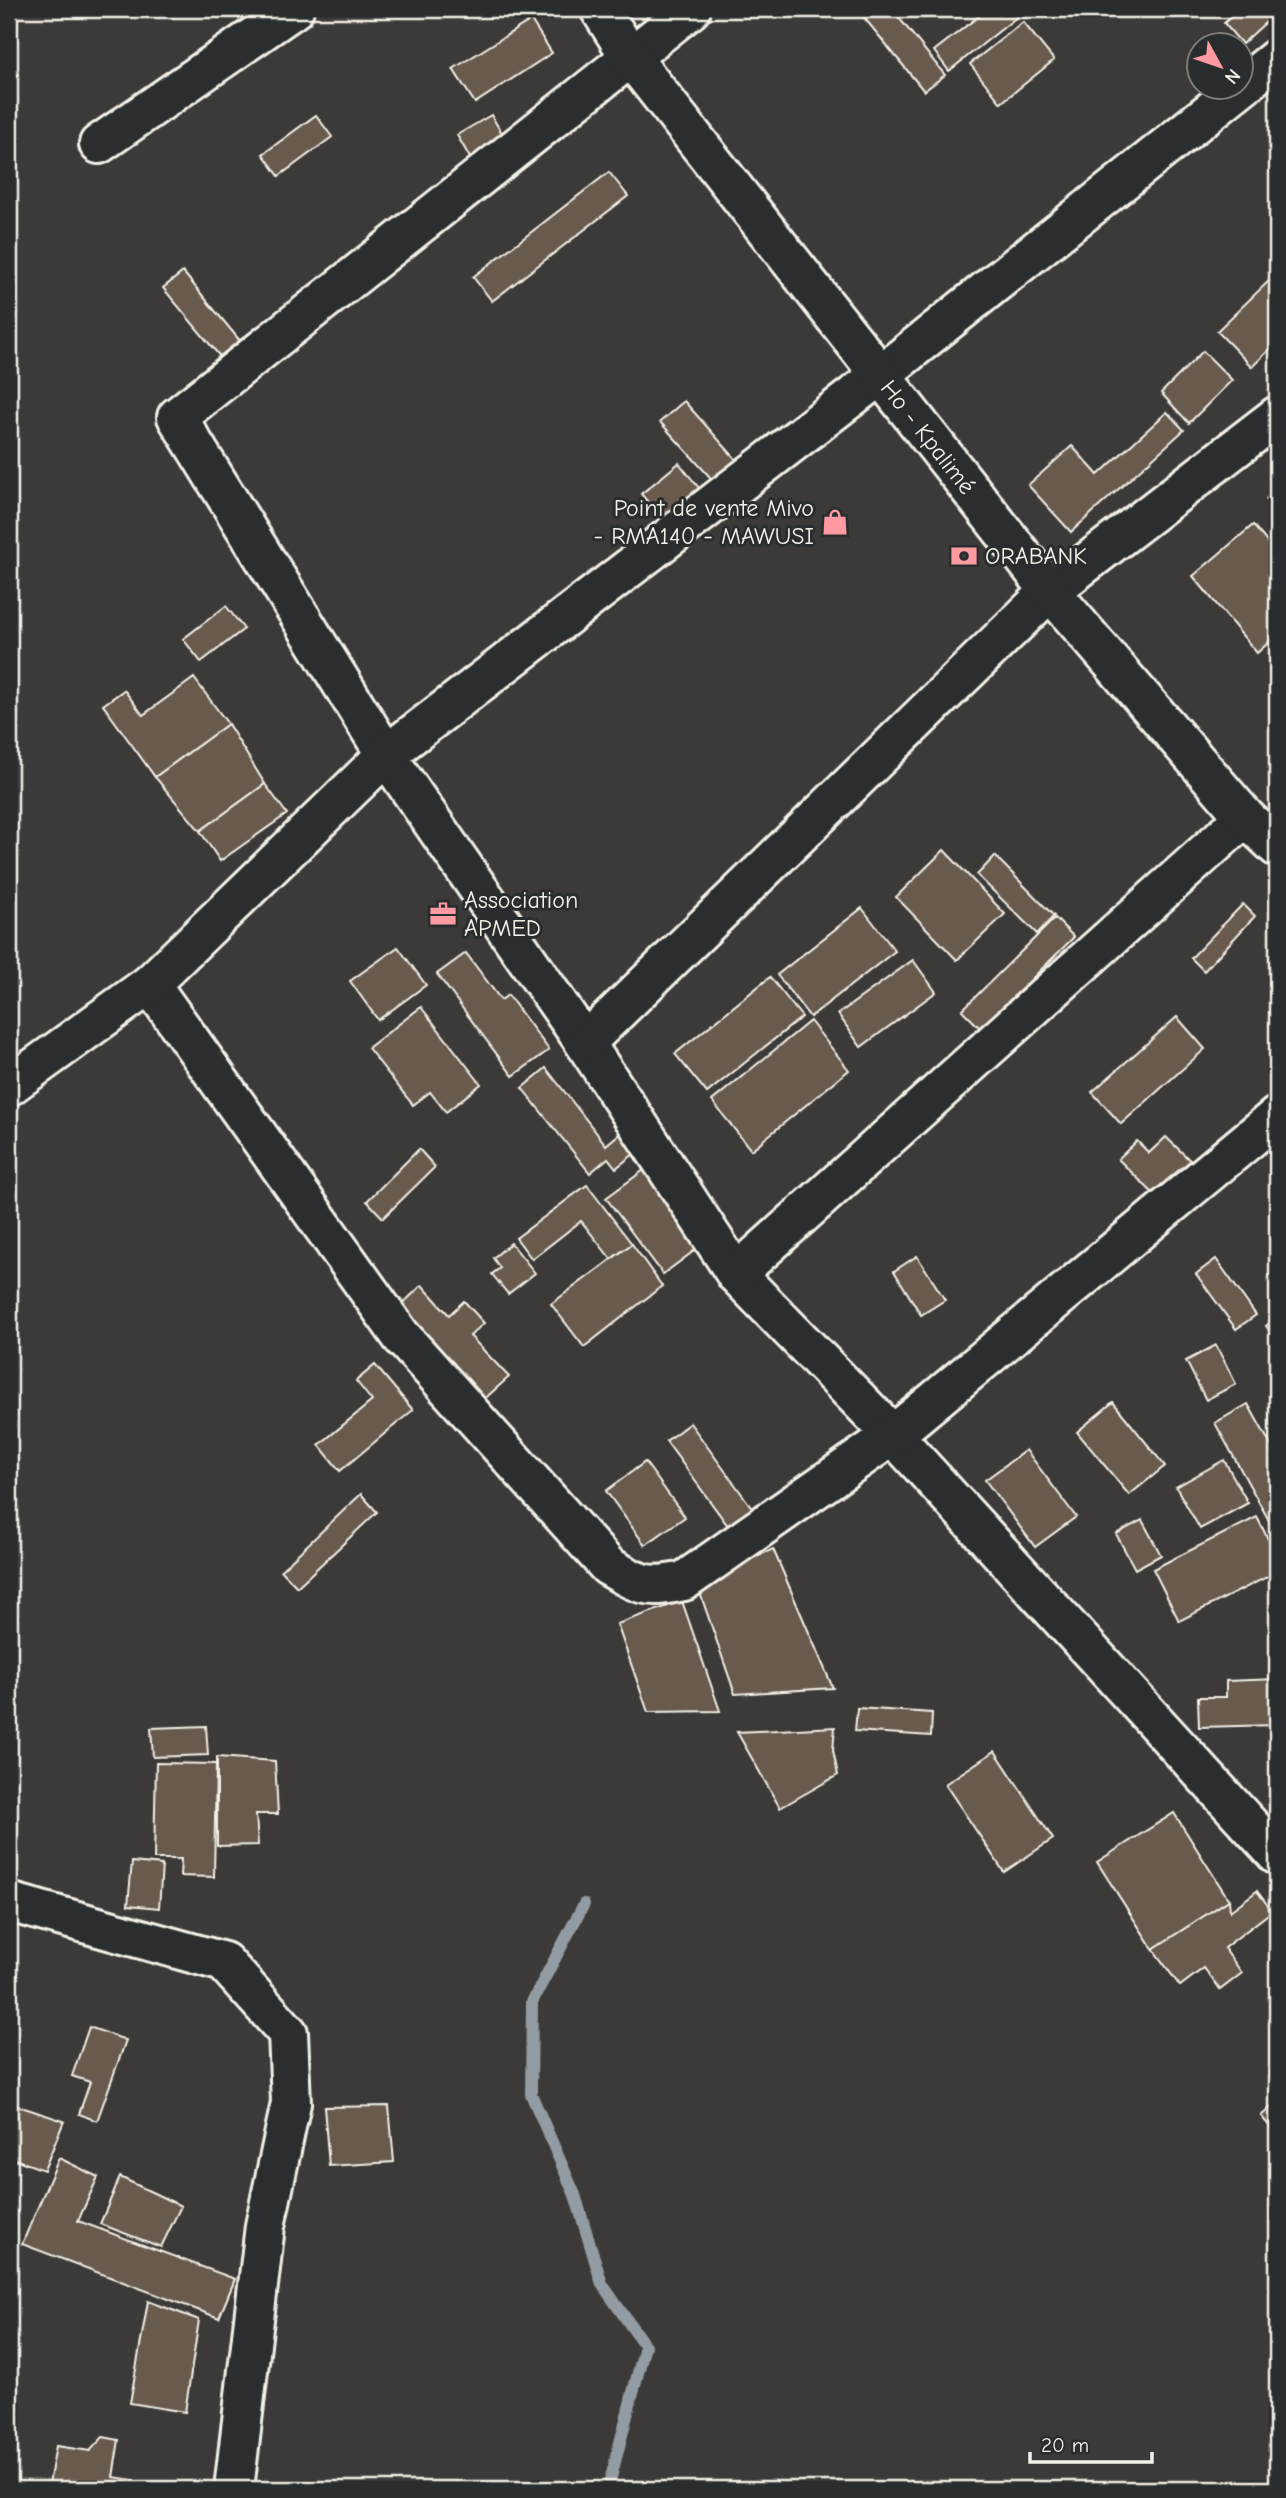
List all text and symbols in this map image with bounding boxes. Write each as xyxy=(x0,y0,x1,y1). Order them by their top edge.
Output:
north arrow xyxy=(1184,32,1254,102)
text: N xyxy=(1220,64,1245,88)
street label: Ho - Kpalimé xyxy=(875,374,981,500)
place label: Point de vente Mivo - RMA140 - MAWUSI xyxy=(594,494,814,550)
shop icon: Point de vente Mivo - RMA140 - MAWUSI xyxy=(820,507,850,537)
bank icon: ORABANK xyxy=(949,541,979,571)
place label: ORABANK xyxy=(985,542,1087,570)
place label: Association APMED xyxy=(464,886,578,942)
office icon: Association APMED xyxy=(428,899,458,929)
scale bar xyxy=(1030,2421,1153,2465)
text: 20 m xyxy=(1041,2433,1089,2457)

